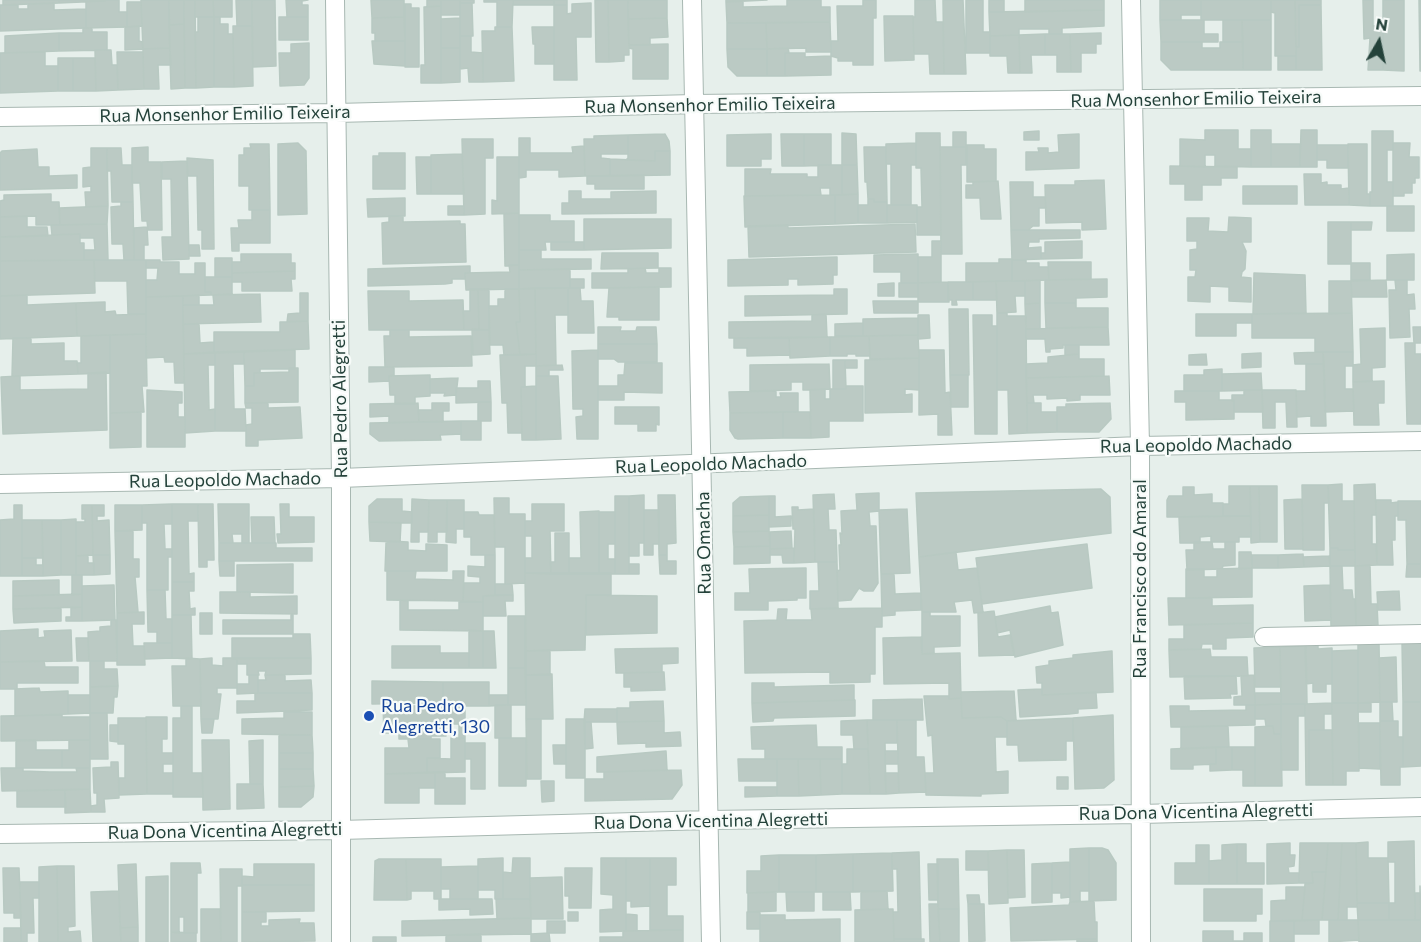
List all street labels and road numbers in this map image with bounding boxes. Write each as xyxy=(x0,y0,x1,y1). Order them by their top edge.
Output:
street label: Rua Monsenhor Emilio Teixeira xyxy=(1070,86,1322,112)
street label: Rua Monsenhor Emilio Teixeira xyxy=(584,92,836,118)
street label: Rua Monsenhor Emilio Teixeira xyxy=(99,101,351,127)
street label: Rua Pedro Alegretti xyxy=(328,319,352,479)
street label: Rua Leopoldo Machado xyxy=(1100,433,1292,457)
street label: Rua Leopoldo Machado xyxy=(615,450,807,478)
street label: Rua Leopoldo Machado xyxy=(129,468,321,492)
street label: Rua Francisco do Amaral xyxy=(1129,479,1151,679)
street label: Rua Omacha xyxy=(692,491,716,595)
street label: Rua Dona Vicentina Alegretti xyxy=(1078,799,1314,825)
street label: Rua Dona Vicentina Alegretti xyxy=(593,808,829,834)
street label: Rua Dona Vicentina Alegretti xyxy=(107,818,343,844)

